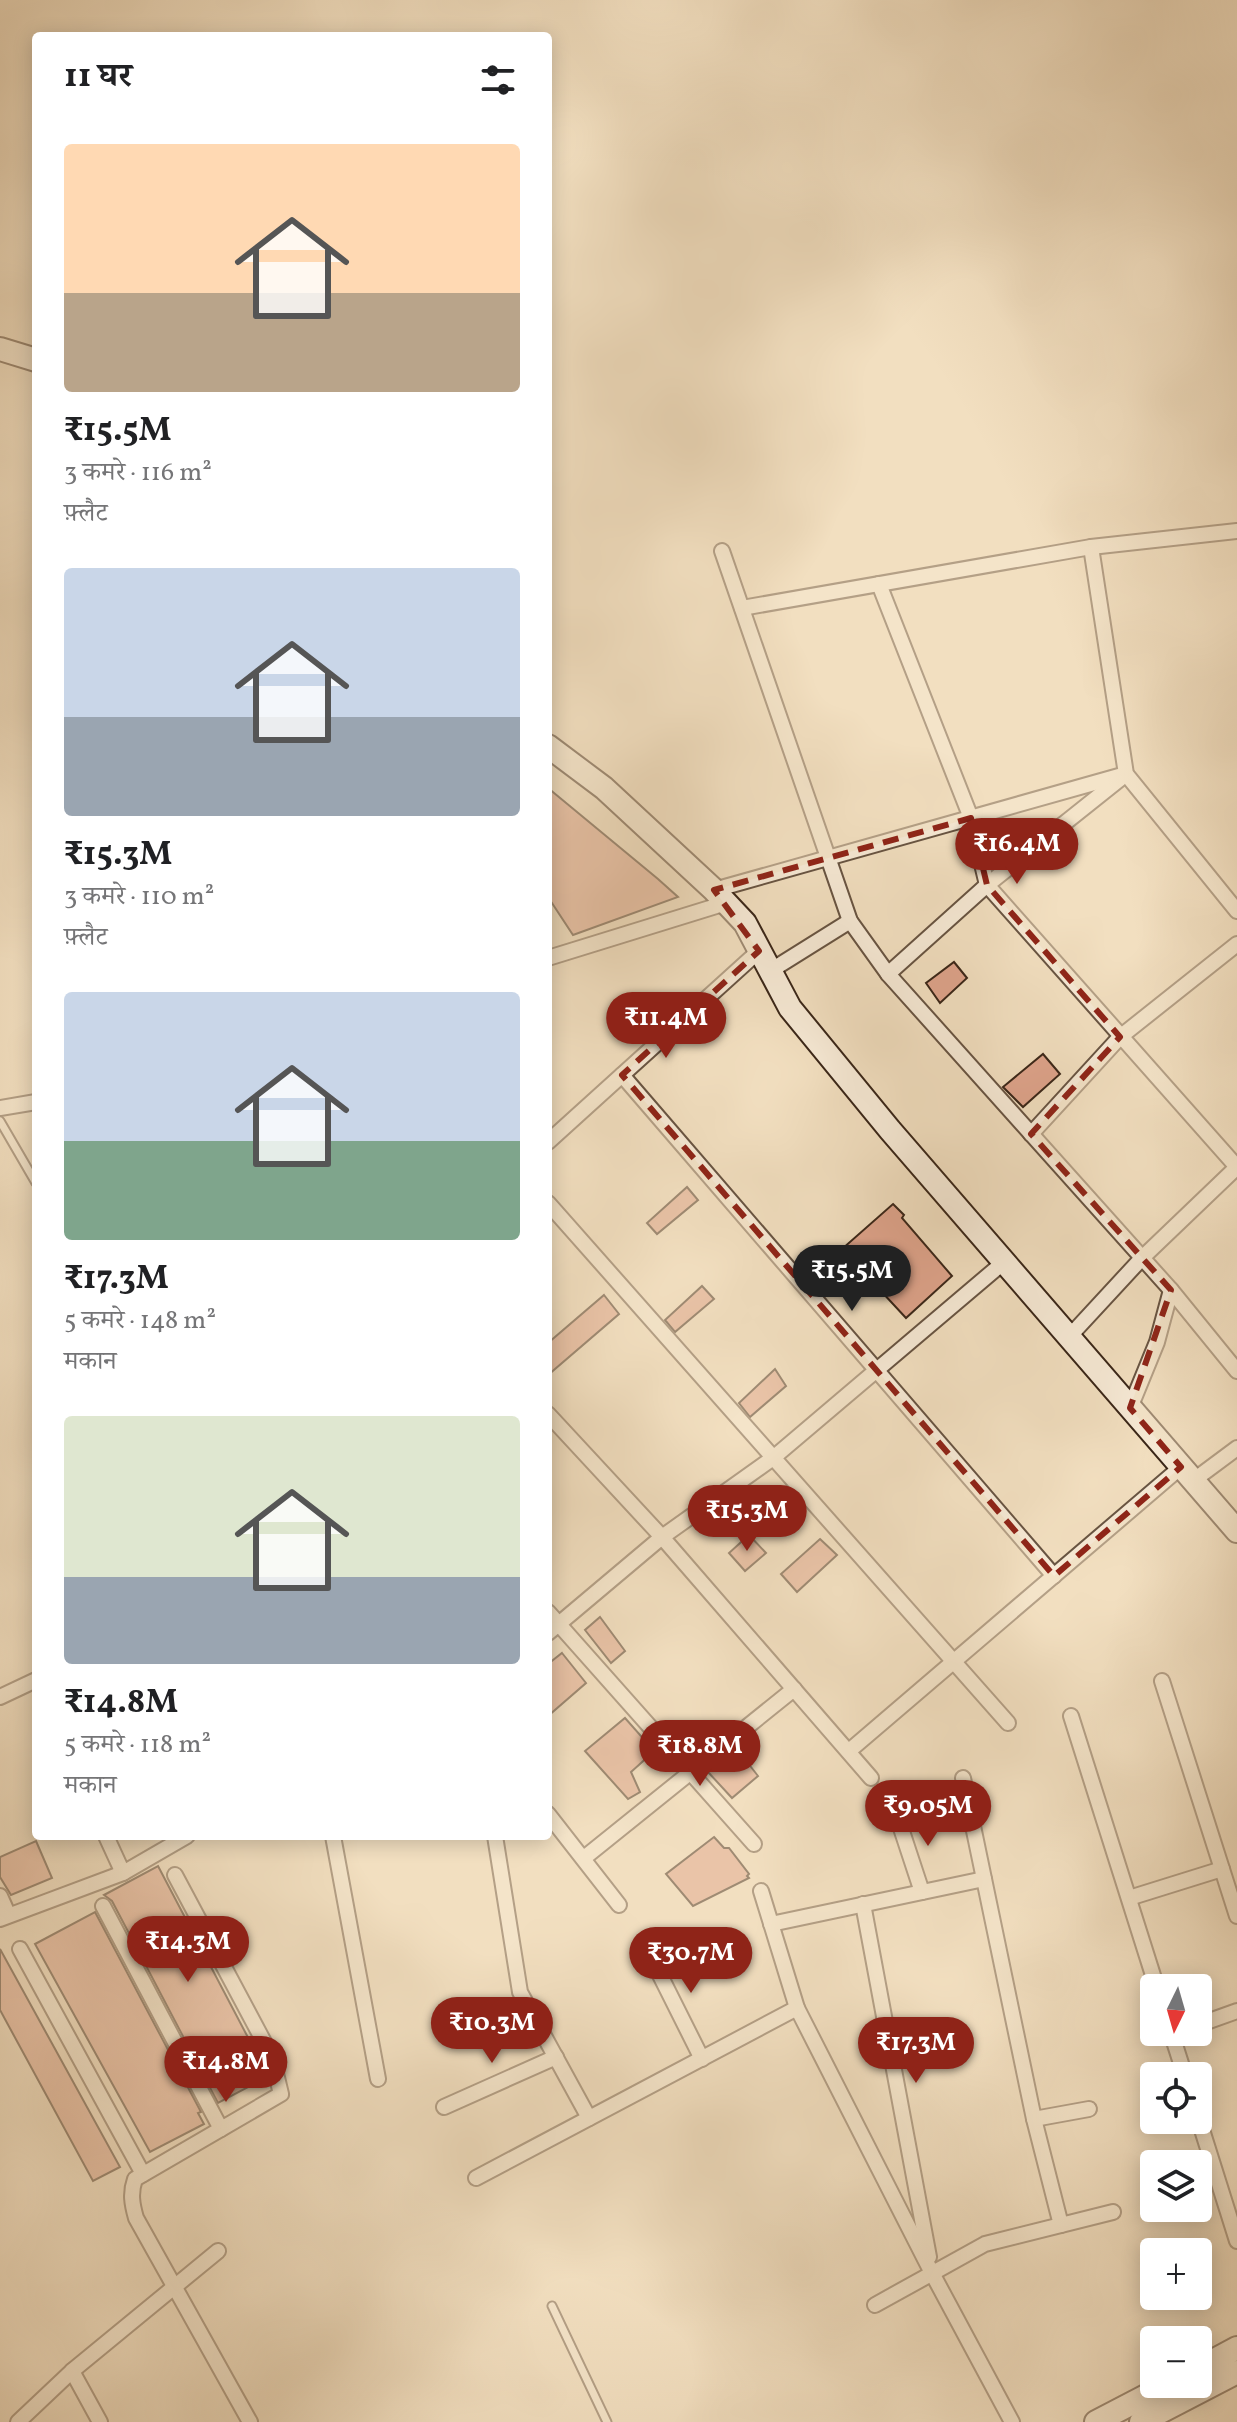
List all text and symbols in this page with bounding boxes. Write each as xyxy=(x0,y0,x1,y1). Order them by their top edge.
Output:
text: 11 घर xyxy=(64,54,132,101)
icon: filters xyxy=(476,58,520,102)
icon: home xyxy=(220,196,364,340)
text: ₹15.5M xyxy=(64,408,171,455)
text: 3 कमरे · 116 m² xyxy=(64,455,212,491)
text: फ़्लैट xyxy=(64,496,107,532)
icon: home xyxy=(220,620,364,764)
pin: ₹16.4M xyxy=(952,818,1082,886)
text: ₹16.4M xyxy=(973,826,1061,862)
text: ₹15.3M xyxy=(64,832,172,879)
text: 3 कमरे · 110 m² xyxy=(64,879,214,915)
text: फ़्लैट xyxy=(64,920,107,956)
pin: ₹11.4M xyxy=(601,992,731,1060)
text: ₹11.4M xyxy=(624,1000,708,1036)
icon: home xyxy=(220,1044,364,1188)
pin: ₹15.5M xyxy=(787,1245,917,1313)
text: ₹15.5M xyxy=(811,1253,893,1289)
text: ₹17.3M xyxy=(64,1256,169,1303)
text: 5 कमरे · 148 m² xyxy=(64,1303,216,1339)
text: मकान xyxy=(64,1344,117,1380)
icon: home xyxy=(220,1468,364,1612)
pin: ₹15.3M xyxy=(682,1485,812,1553)
text: ₹15.3M xyxy=(706,1493,788,1529)
text: ₹14.8M xyxy=(64,1680,178,1727)
pin: ₹18.8M xyxy=(635,1720,765,1788)
text: 5 कमरे · 118 m² xyxy=(64,1727,211,1763)
text: ₹18.8M xyxy=(657,1728,743,1764)
text: मकान xyxy=(64,1768,117,1804)
pin: ₹9.05M xyxy=(863,1780,993,1848)
text: ₹9.05M xyxy=(883,1788,973,1824)
pin: ₹14.3M xyxy=(123,1916,253,1984)
text: ₹14.3M xyxy=(145,1924,231,1960)
pin: ₹30.7M xyxy=(626,1927,756,1995)
text: ₹30.7M xyxy=(647,1935,735,1971)
north arrow xyxy=(1140,1974,1212,2046)
map controls xyxy=(1140,1974,1212,2398)
pin: ₹10.3M xyxy=(427,1997,557,2065)
text: ₹10.3M xyxy=(449,2005,535,2041)
pin: ₹17.3M xyxy=(851,2017,981,2085)
text: ₹17.3M xyxy=(876,2025,956,2061)
pin: ₹14.8M xyxy=(161,2036,291,2104)
text: ₹14.8M xyxy=(182,2044,270,2080)
button: locate xyxy=(1140,2062,1212,2134)
button: layers xyxy=(1140,2150,1212,2222)
button: + xyxy=(1140,2238,1212,2310)
button: − xyxy=(1140,2326,1212,2398)

